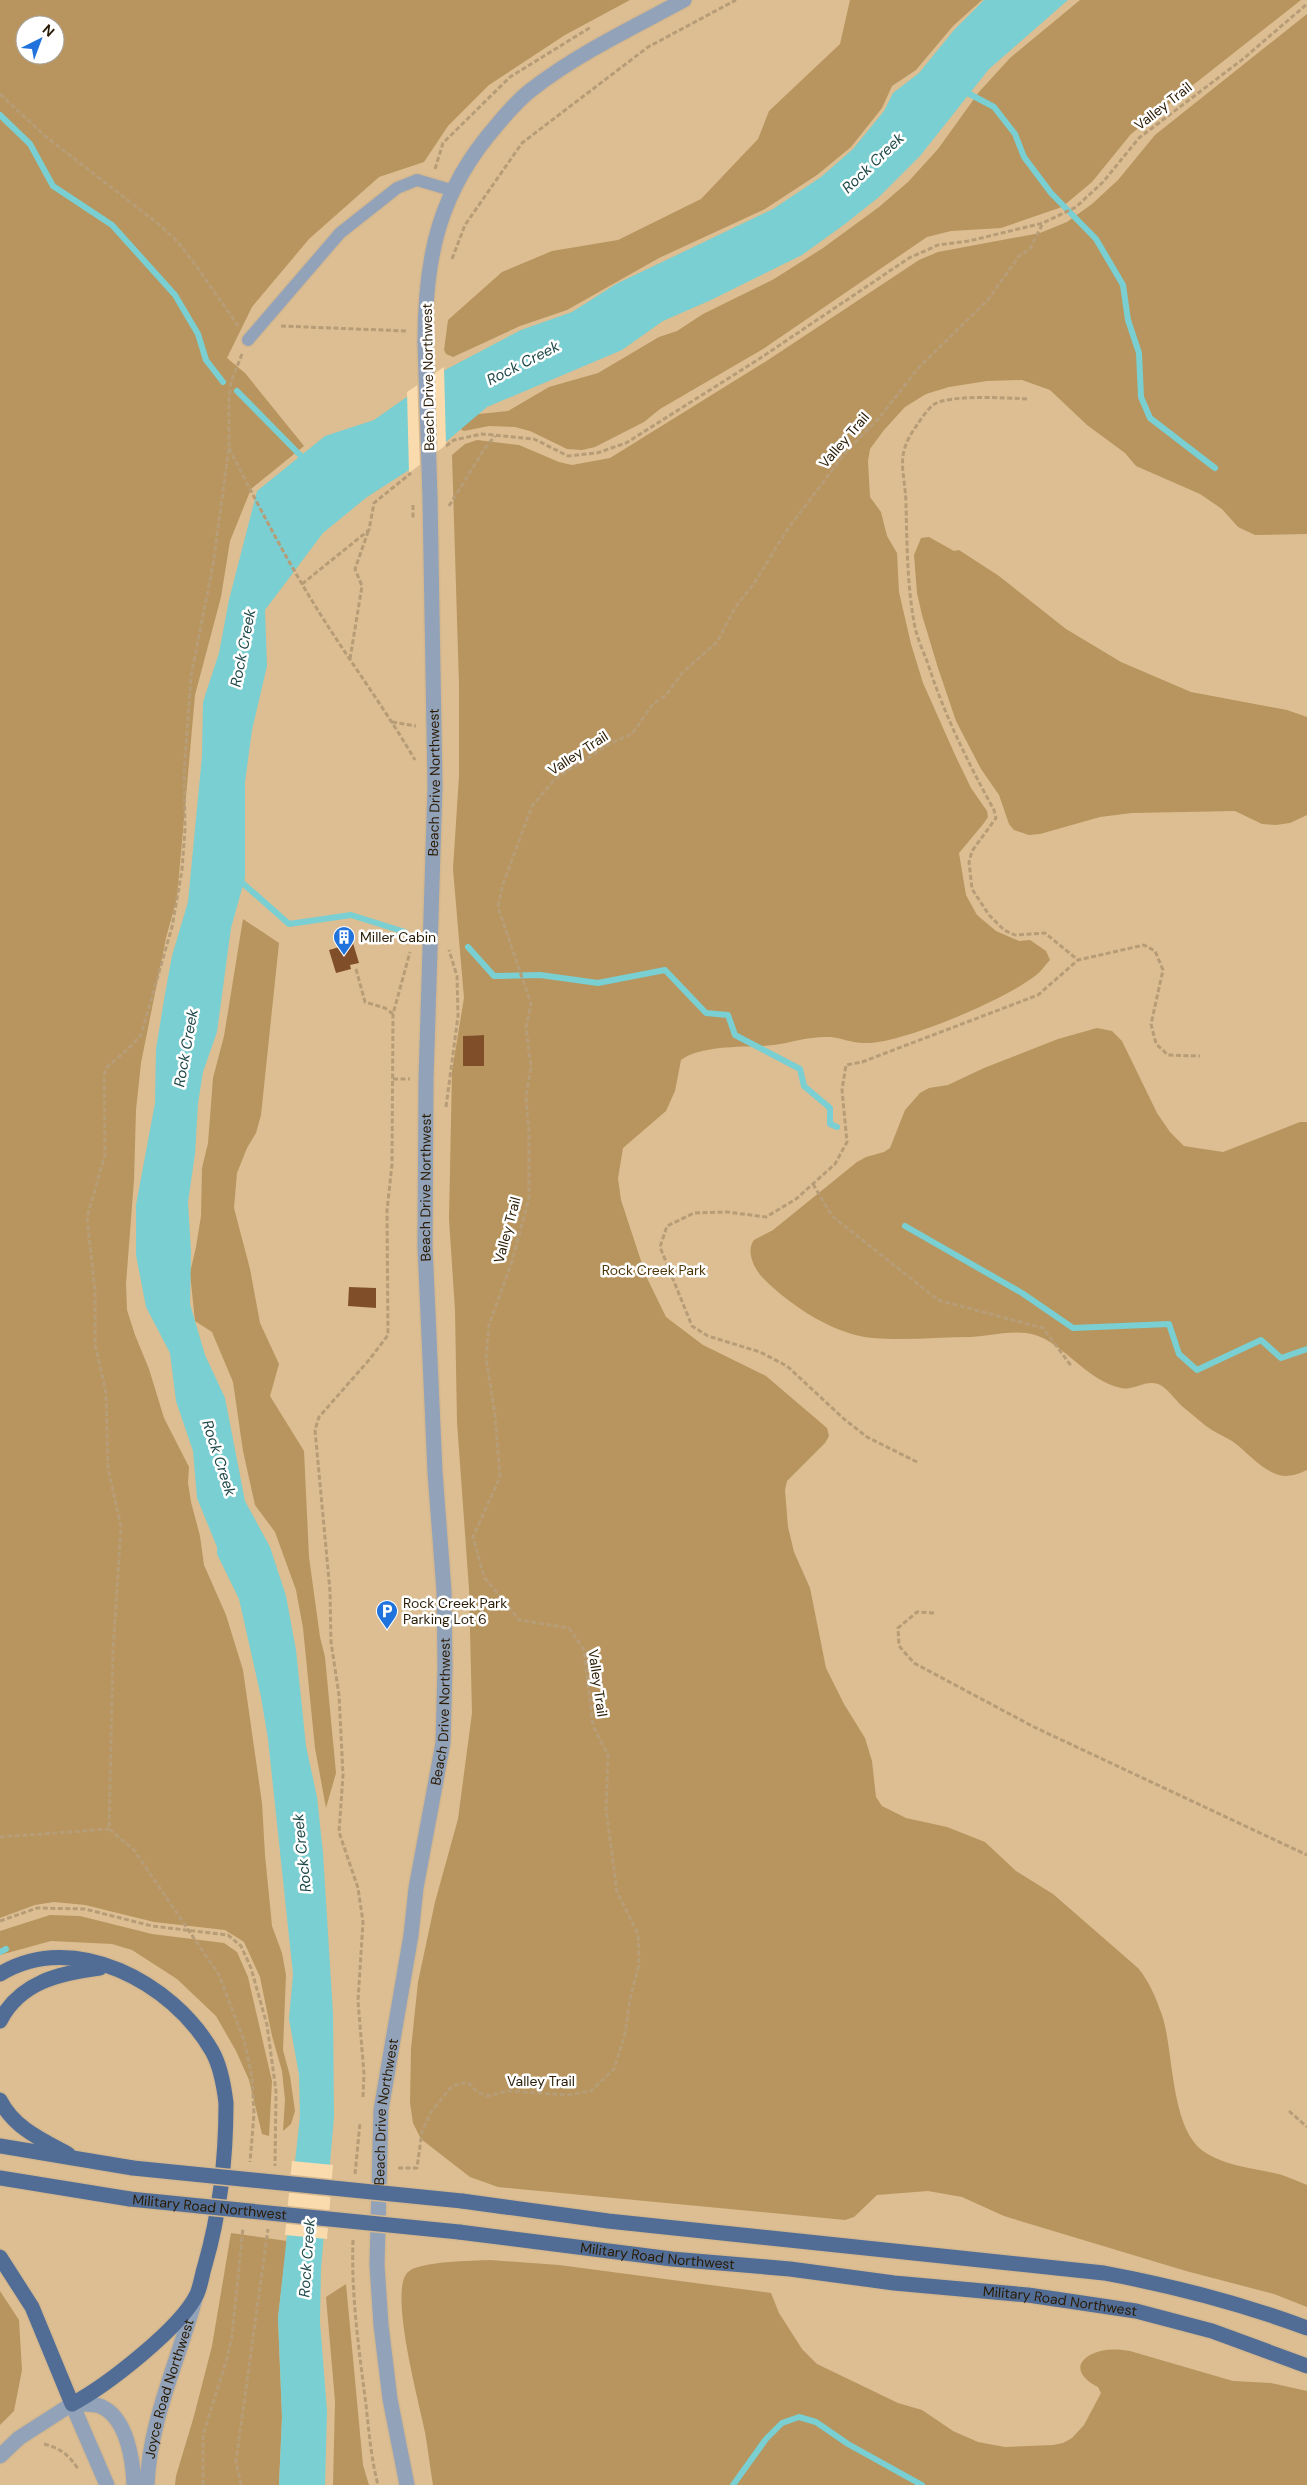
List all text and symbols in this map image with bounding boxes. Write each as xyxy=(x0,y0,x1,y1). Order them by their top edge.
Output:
north arrow xyxy=(15,15,65,65)
text: N xyxy=(39,20,59,40)
street label: Valley Trail xyxy=(1131,78,1195,134)
water label: Rock Creek xyxy=(838,128,909,198)
street label: Beach Drive Northwest xyxy=(418,303,438,451)
water label: Rock Creek xyxy=(483,336,563,390)
street label: Valley Trail xyxy=(815,408,873,472)
water label: Rock Creek xyxy=(226,607,260,689)
street label: Beach Drive Northwest xyxy=(424,708,444,857)
street label: Valley Trail xyxy=(545,727,611,779)
building icon: Miller Cabin xyxy=(332,925,356,956)
place label: Miller Cabin xyxy=(360,928,436,946)
water label: Rock Creek xyxy=(169,1007,203,1089)
street label: Beach Drive Northwest xyxy=(416,1113,435,1262)
street label: Valley Trail xyxy=(490,1195,524,1265)
park label: Rock Creek Park xyxy=(602,1261,706,1279)
water label: Rock Creek xyxy=(197,1417,241,1499)
place label: Rock Creek Park Parking Lot 6 xyxy=(403,1594,507,1628)
parking icon: Rock Creek Park Parking Lot 6 xyxy=(375,1599,399,1630)
street label: Beach Drive Northwest xyxy=(426,1638,454,1787)
street label: Valley Trail xyxy=(584,1648,612,1718)
water label: Rock Creek xyxy=(288,1812,316,1893)
street label: Beach Drive Northwest xyxy=(370,2037,402,2186)
street label: Valley Trail xyxy=(507,2072,575,2090)
street label: Military Road Northwest xyxy=(131,2190,288,2224)
water label: Rock Creek xyxy=(294,2218,320,2298)
street label: Military Road Northwest xyxy=(579,2238,735,2273)
street label: Military Road Northwest xyxy=(982,2282,1138,2320)
street label: Joyce Road Northwest xyxy=(141,2317,198,2460)

